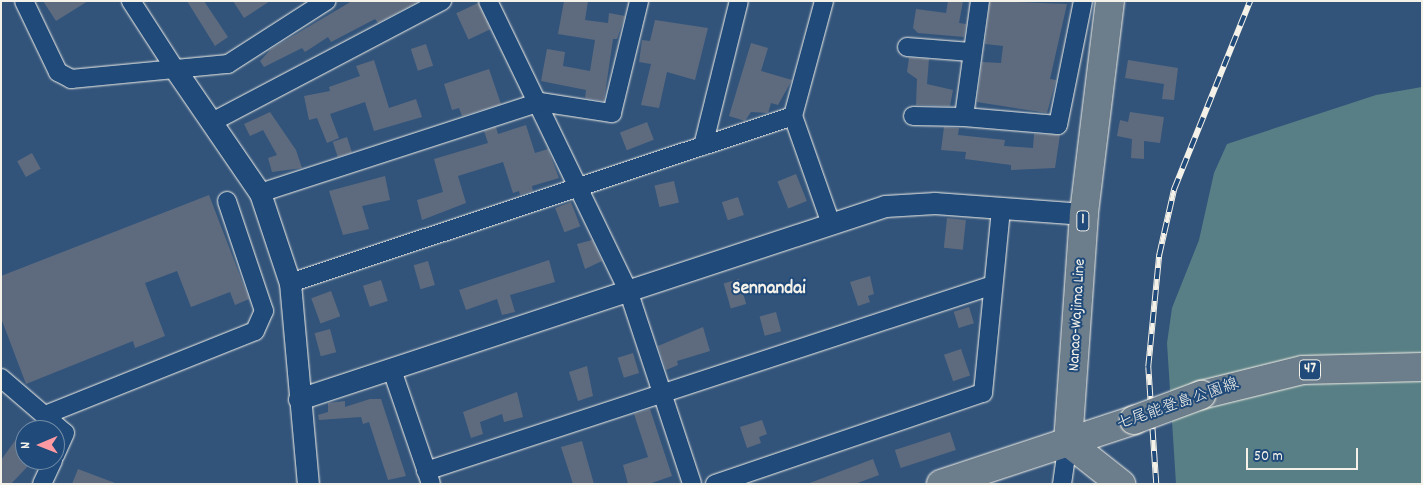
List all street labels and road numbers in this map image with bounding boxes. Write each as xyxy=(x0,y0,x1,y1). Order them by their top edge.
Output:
road number: 1 xyxy=(1076,208,1090,234)
street label: Nanao-Wajima Line xyxy=(1065,258,1091,372)
road number: 47 xyxy=(1299,358,1321,382)
street label: 七尾能登島公園線 xyxy=(1114,375,1242,435)

